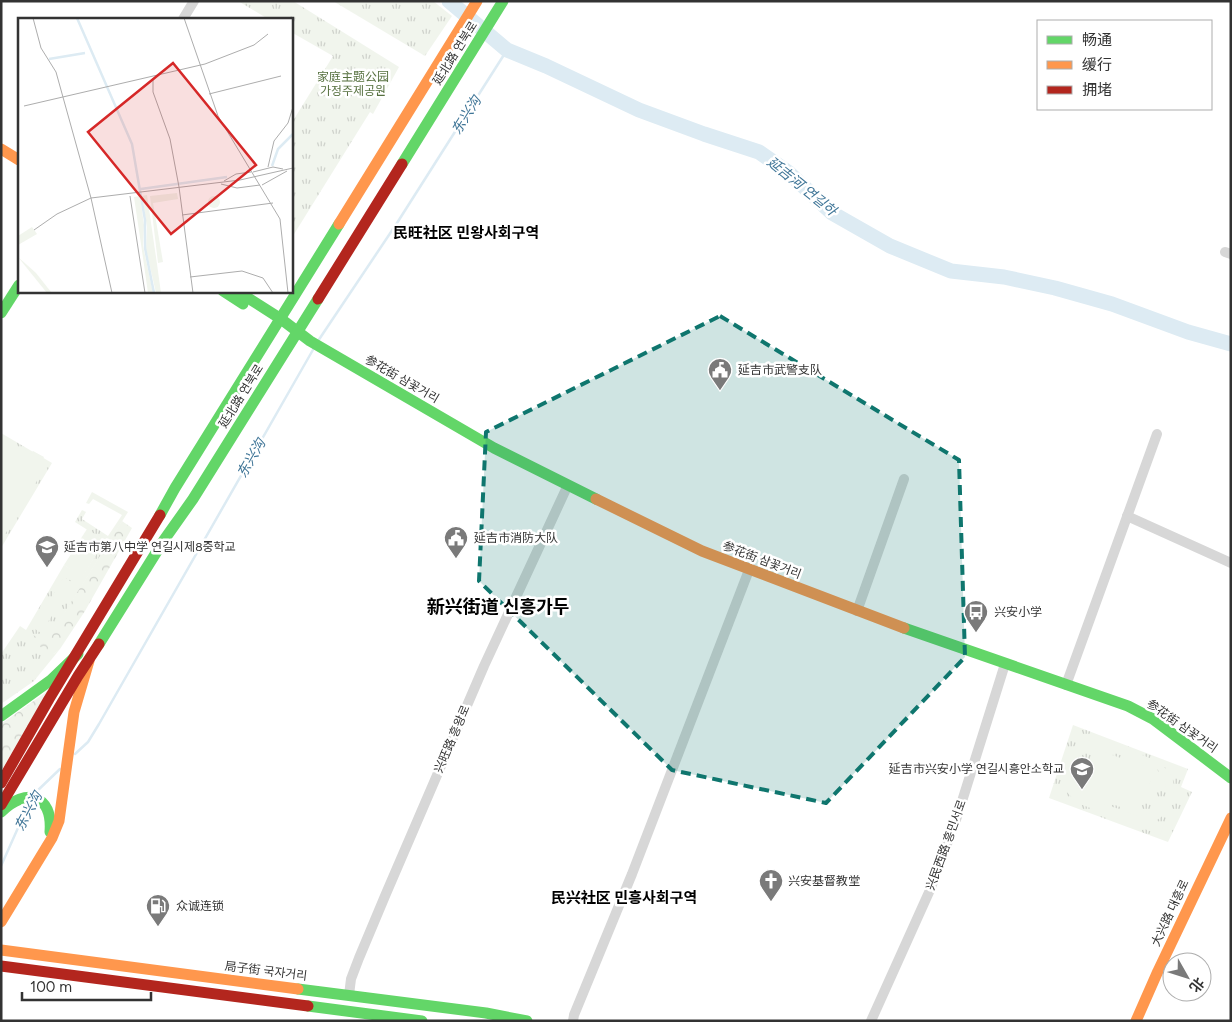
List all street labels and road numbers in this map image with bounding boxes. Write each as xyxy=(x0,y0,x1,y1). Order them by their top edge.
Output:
street label: 延北路 연북로 xyxy=(430,19,480,87)
street label: 参花街 삼꽃거리 xyxy=(363,352,441,406)
street label: 延北路 연북로 xyxy=(216,362,266,430)
street label: 参花街 삼꽃거리 xyxy=(721,539,803,581)
street label: 参花街 삼꽃거리 xyxy=(1144,696,1220,756)
street label: 兴旺路 흥왕로 xyxy=(431,703,473,775)
street label: 兴民西路 흥민서로 xyxy=(923,798,969,892)
street label: 大兴路 대흥로 xyxy=(1148,877,1192,949)
street label: 局子街 국자거리 xyxy=(224,959,308,983)

